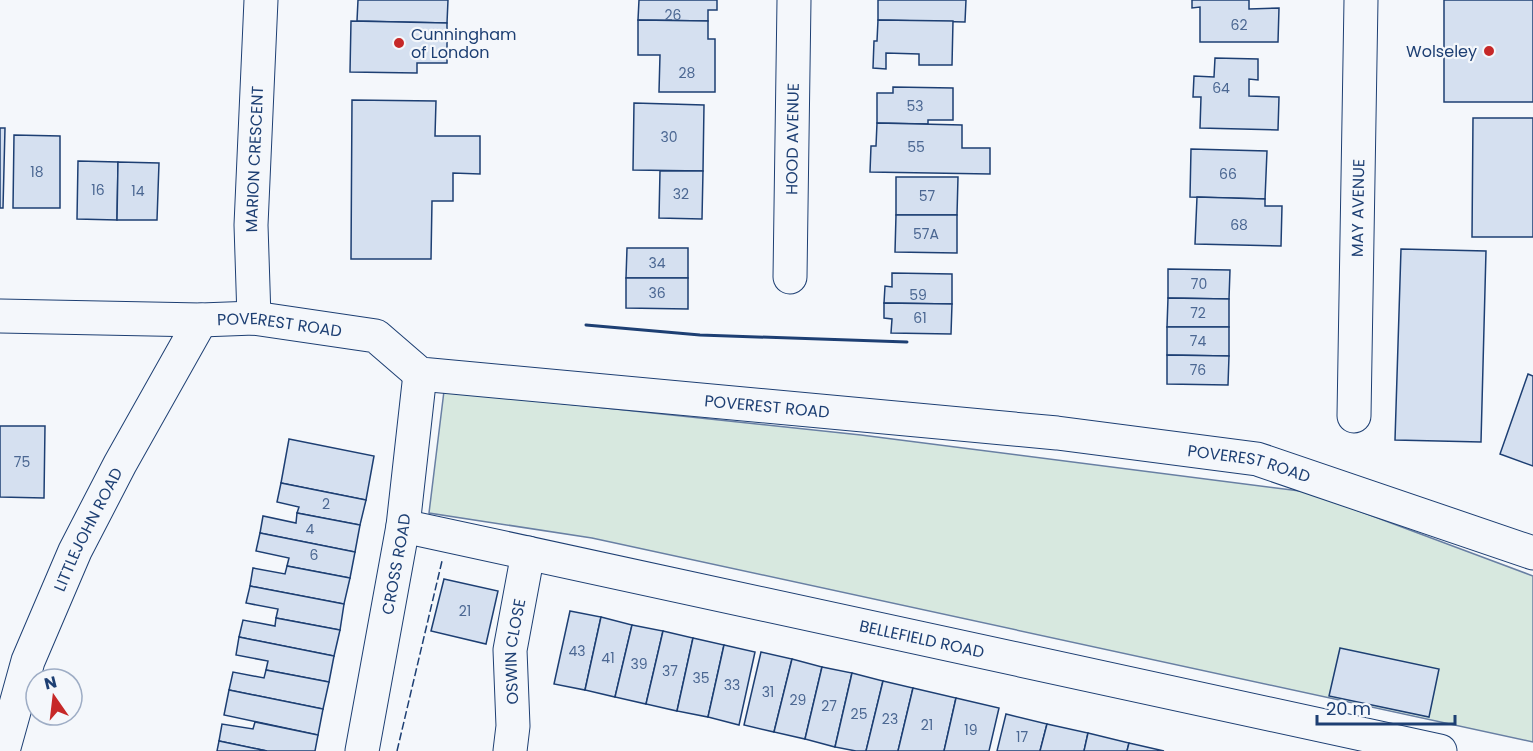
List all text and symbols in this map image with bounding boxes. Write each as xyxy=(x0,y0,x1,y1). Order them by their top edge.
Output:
house number: 26 xyxy=(665,5,682,25)
house number: 62 xyxy=(1231,15,1247,35)
place label: Cunningham of London xyxy=(411,23,517,64)
marker: Cunningham of London xyxy=(392,36,406,50)
place label: Wolseley xyxy=(1406,40,1477,63)
marker: Wolseley xyxy=(1482,44,1496,58)
house number: 28 xyxy=(679,63,696,83)
house number: 64 xyxy=(1212,78,1230,98)
street label: HOOD AVENUE xyxy=(780,83,804,195)
street label: MARION CRESCENT xyxy=(239,85,269,233)
house number: 53 xyxy=(906,96,924,116)
house number: 30 xyxy=(660,127,678,147)
house number: 55 xyxy=(907,137,925,157)
street label: MAY AVENUE xyxy=(1345,159,1370,257)
house number: 18 xyxy=(30,162,44,182)
house number: 66 xyxy=(1219,164,1237,184)
house number: 16 xyxy=(91,180,105,200)
house number: 14 xyxy=(131,181,145,201)
house number: 32 xyxy=(673,184,689,204)
house number: 57 xyxy=(919,186,936,206)
house number: 68 xyxy=(1230,215,1248,235)
house number: 57A xyxy=(913,224,939,244)
house number: 34 xyxy=(648,253,666,273)
house number: 70 xyxy=(1191,274,1207,294)
house number: 36 xyxy=(648,283,666,303)
house number: 59 xyxy=(909,285,927,305)
house number: 72 xyxy=(1190,303,1206,323)
street label: POVEREST ROAD xyxy=(217,306,343,342)
house number: 61 xyxy=(913,308,927,328)
house number: 74 xyxy=(1190,331,1206,351)
house number: 76 xyxy=(1190,360,1206,380)
street label: POVEREST ROAD xyxy=(703,389,831,423)
street label: POVEREST ROAD xyxy=(1186,439,1314,488)
house number: 75 xyxy=(14,452,30,472)
street label: LITTLEJOHN ROAD xyxy=(48,463,128,595)
house number: 2 xyxy=(322,494,330,514)
street label: CROSS ROAD xyxy=(376,512,416,616)
house number: 4 xyxy=(306,519,315,539)
house number: 6 xyxy=(310,545,319,565)
street label: OSWIN CLOSE xyxy=(498,597,531,705)
house number: 21 xyxy=(459,601,471,621)
street label: BELLEFIELD ROAD xyxy=(857,614,987,663)
house number: 43 xyxy=(568,641,586,661)
house number: 41 xyxy=(601,648,615,668)
house number: 39 xyxy=(630,654,648,674)
house number: 37 xyxy=(662,661,678,681)
north arrow xyxy=(24,667,84,727)
house number: 35 xyxy=(692,668,710,688)
text: N xyxy=(42,670,59,696)
house number: 33 xyxy=(724,675,740,695)
house number: 31 xyxy=(762,682,774,702)
scale bar xyxy=(1317,688,1455,726)
house number: 29 xyxy=(790,690,806,710)
house number: 27 xyxy=(821,696,837,716)
text: 20 m xyxy=(1326,696,1371,721)
house number: 25 xyxy=(851,704,867,724)
house number: 23 xyxy=(882,709,898,729)
house number: 21 xyxy=(921,715,933,735)
house number: 19 xyxy=(964,720,978,740)
house number: 17 xyxy=(1016,727,1028,747)

